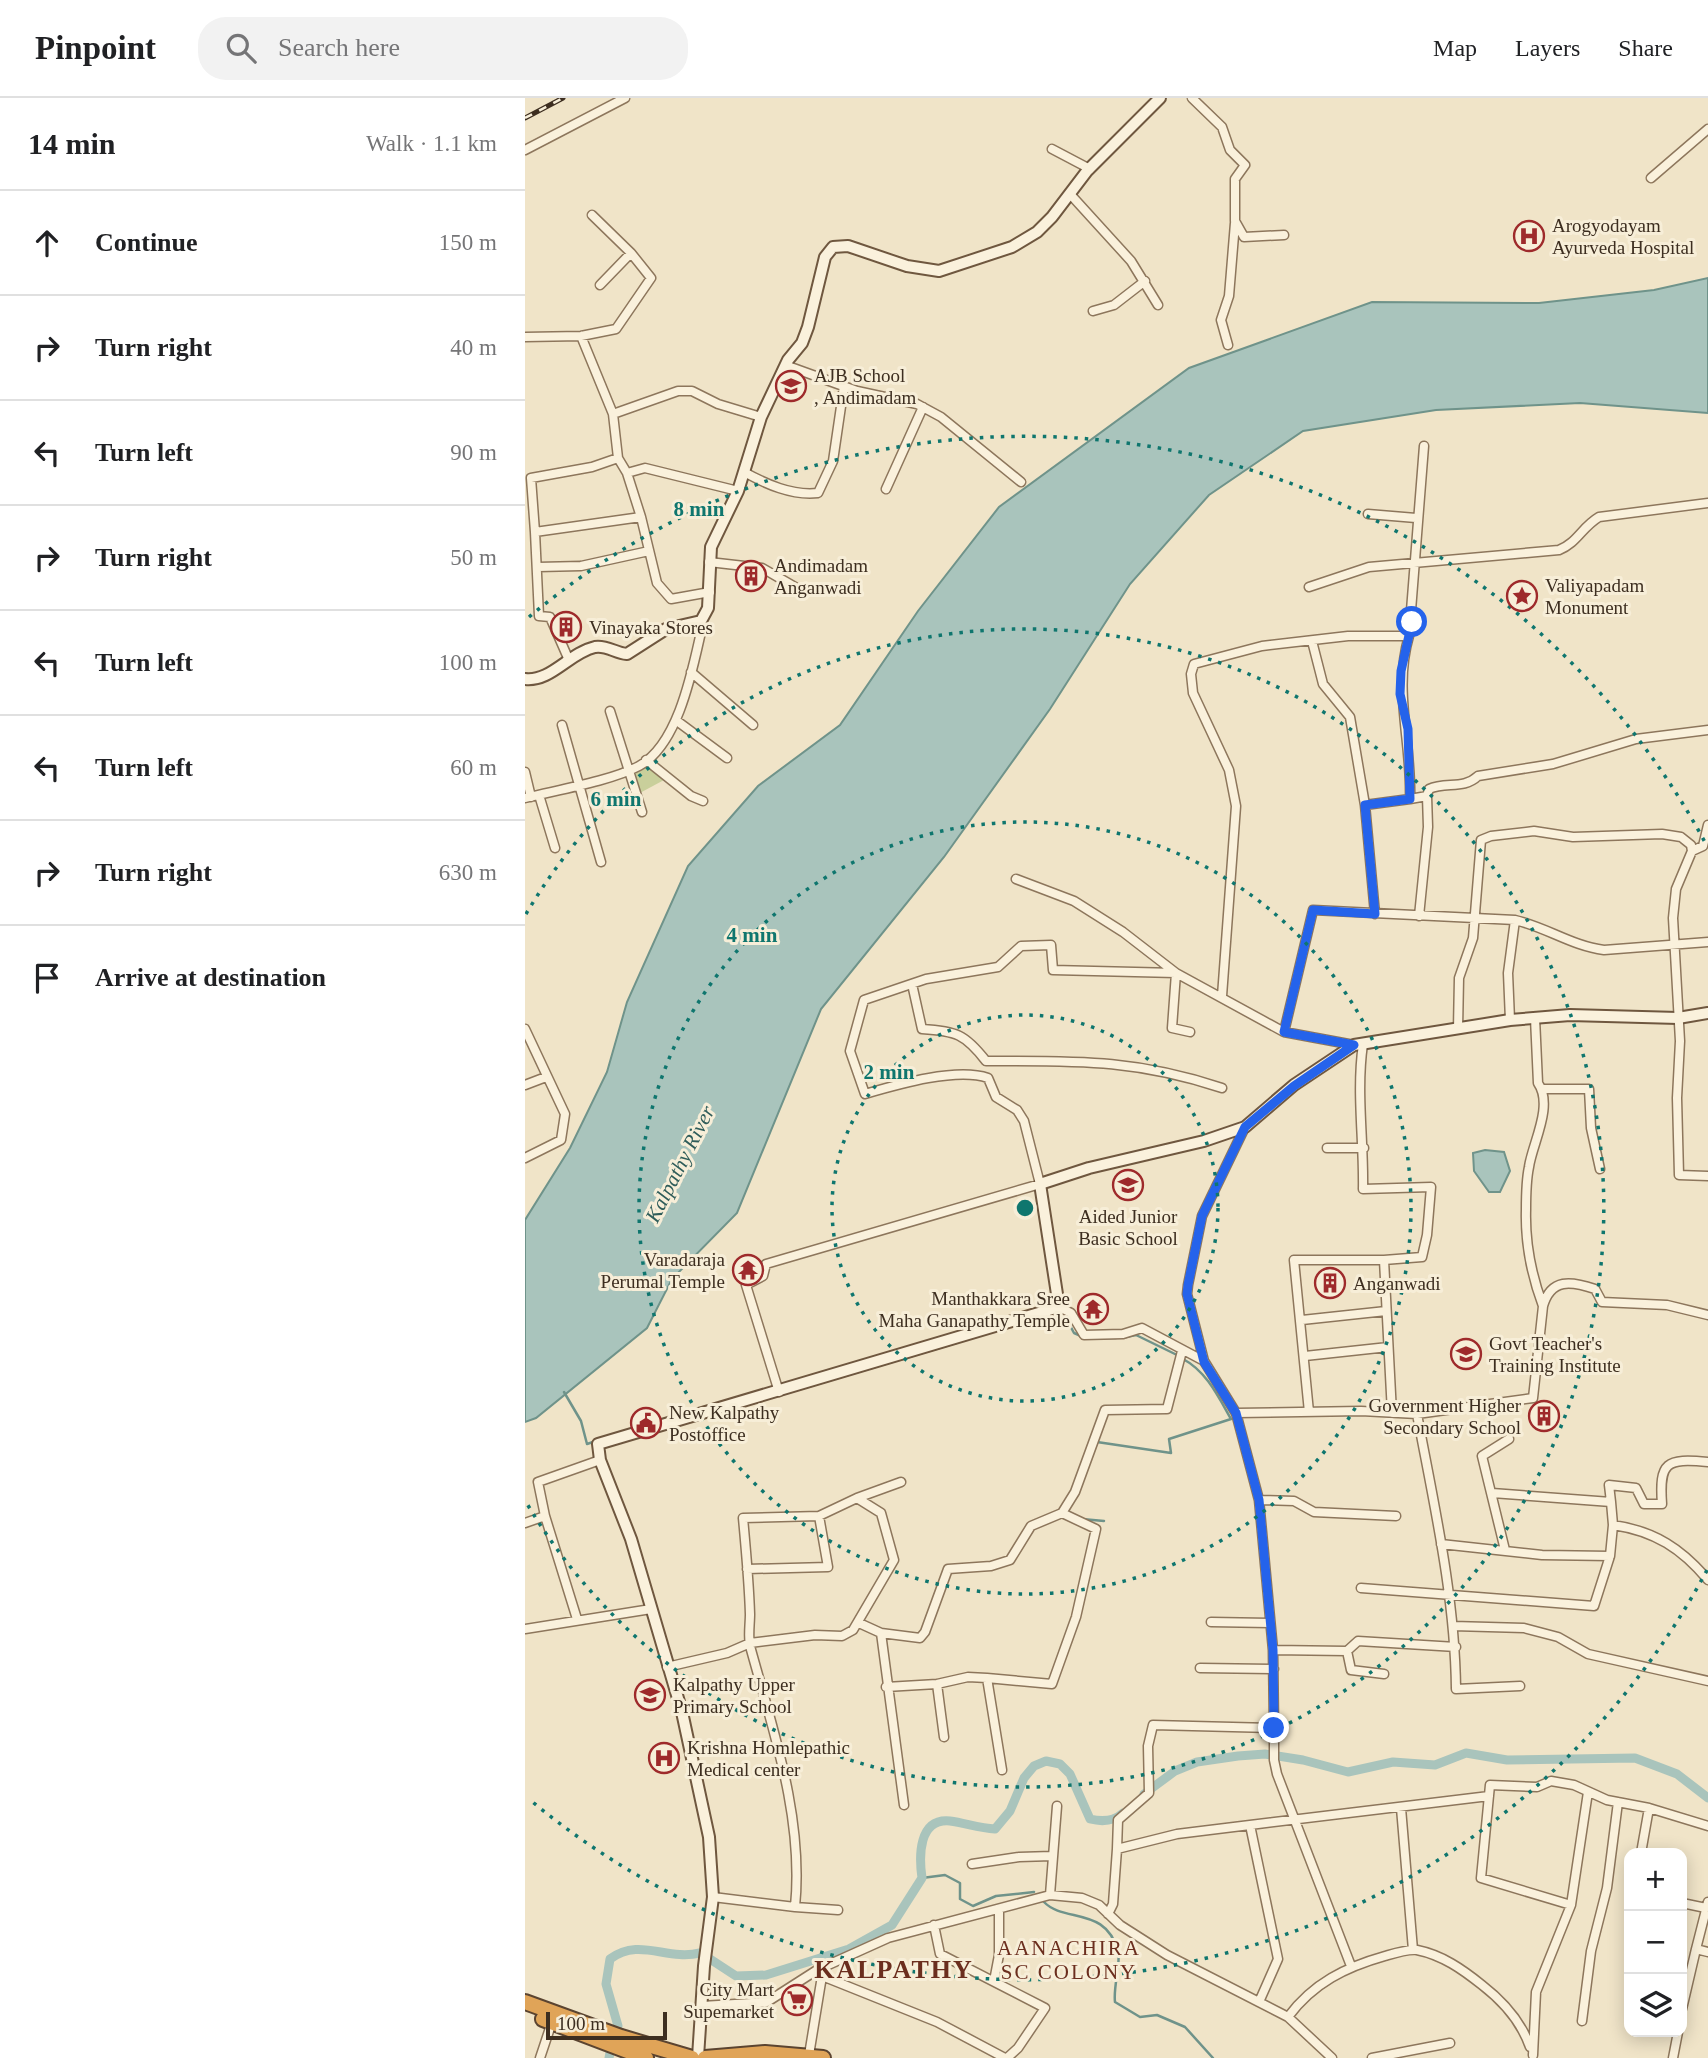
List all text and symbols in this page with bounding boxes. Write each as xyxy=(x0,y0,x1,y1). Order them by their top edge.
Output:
search box xyxy=(198,17,688,80)
icon: search xyxy=(222,29,260,67)
text: Pinpoint xyxy=(35,30,156,66)
text: Search here xyxy=(278,33,400,62)
text: Map xyxy=(1433,35,1477,61)
text: Layers xyxy=(1515,35,1580,61)
text: Share xyxy=(1618,35,1673,61)
text: 14 min xyxy=(28,127,116,160)
text: Walk · 1.1 km xyxy=(366,131,497,156)
place label: Arogyodayam Ayurveda Hospital xyxy=(1552,215,1694,258)
hospital icon: Arogyodayam Ayurveda Hospital xyxy=(1512,219,1546,253)
icon: ahead xyxy=(28,224,66,262)
text: Continue xyxy=(95,228,198,257)
text: 150 m xyxy=(439,230,497,255)
icon: right xyxy=(28,329,66,367)
text: Turn right xyxy=(95,333,212,362)
text: 40 m xyxy=(450,335,497,360)
place label: AJB School , Andimadam xyxy=(814,365,917,408)
school or university icon: AJB School , Andimadam xyxy=(774,369,808,403)
icon: left xyxy=(28,434,66,472)
text: Turn left xyxy=(95,438,193,467)
text: 90 m xyxy=(450,440,497,465)
text: 8 min xyxy=(674,497,725,521)
icon: right xyxy=(28,539,66,577)
text: Turn right xyxy=(95,543,212,572)
text: 50 m xyxy=(450,545,497,570)
place label: Andimadam Anganwadi xyxy=(774,555,868,598)
building icon: Andimadam Anganwadi xyxy=(734,559,768,593)
place label: Valiyapadam Monument xyxy=(1545,575,1644,618)
place icon: Valiyapadam Monument xyxy=(1505,579,1539,613)
route start xyxy=(1396,606,1427,637)
building icon: Vinayaka Stores xyxy=(549,610,583,644)
place label: Vinayaka Stores xyxy=(589,617,713,638)
icon: left xyxy=(28,644,66,682)
text: Turn left xyxy=(95,648,193,677)
text: 100 m xyxy=(439,650,497,675)
icon: left xyxy=(28,749,66,787)
text: Turn left xyxy=(95,753,193,782)
text: 60 m xyxy=(450,755,497,780)
text: 6 min xyxy=(591,787,642,811)
icon: right xyxy=(28,854,66,892)
text: Turn right xyxy=(95,858,212,887)
text: 630 m xyxy=(439,860,497,885)
text: 4 min xyxy=(727,923,778,947)
icon: arrive xyxy=(28,959,66,997)
text: Arrive at destination xyxy=(95,963,326,992)
text: 2 min xyxy=(864,1060,915,1084)
water label: Kalpathy River xyxy=(640,1101,720,1227)
school or university icon: Aided Junior Basic School xyxy=(1111,1168,1145,1202)
centre of rings xyxy=(1013,1196,1037,1220)
place label: Aided Junior Basic School xyxy=(1078,1206,1178,1249)
place label: Varadaraja Perumal Temple xyxy=(601,1249,726,1292)
temple icon: Varadaraja Perumal Temple xyxy=(731,1253,765,1287)
building icon: Anganwadi xyxy=(1313,1266,1347,1300)
place label: Anganwadi xyxy=(1353,1273,1441,1294)
place label: Manthakkara Sree Maha Ganapathy Temple xyxy=(879,1288,1070,1331)
temple icon: Manthakkara Sree Maha Ganapathy Temple xyxy=(1076,1292,1110,1326)
place label: Govt Teacher's Training Institute xyxy=(1489,1333,1621,1376)
school or university icon: Govt Teacher's Training Institute xyxy=(1449,1337,1483,1371)
place label: Government Higher Secondary School xyxy=(1369,1395,1522,1438)
building icon: Government Higher Secondary School xyxy=(1527,1399,1561,1433)
place label: New Kalpathy Postoffice xyxy=(669,1402,780,1445)
public building icon: New Kalpathy Postoffice xyxy=(629,1406,663,1440)
place label: Kalpathy Upper Primary School xyxy=(673,1674,796,1717)
school or university icon: Kalpathy Upper Primary School xyxy=(633,1678,667,1712)
route end xyxy=(1258,1712,1289,1743)
place label: Krishna Homlepathic Medical center xyxy=(687,1737,850,1780)
hospital icon: Krishna Homlepathic Medical center xyxy=(647,1741,681,1775)
map controls xyxy=(1624,1848,1687,2037)
button: + xyxy=(1624,1848,1687,1911)
button: − xyxy=(1624,1911,1687,1974)
district label: AANACHIRA SC COLONY xyxy=(997,1936,1141,1984)
district label: KALPATHY xyxy=(814,1955,974,1984)
button: layers xyxy=(1624,1974,1687,2037)
place label: City Mart Supemarket xyxy=(683,1979,775,2022)
supermarket icon: City Mart Supemarket xyxy=(780,1983,814,2017)
scale bar xyxy=(546,2009,667,2041)
text: 100 m xyxy=(557,2013,605,2034)

